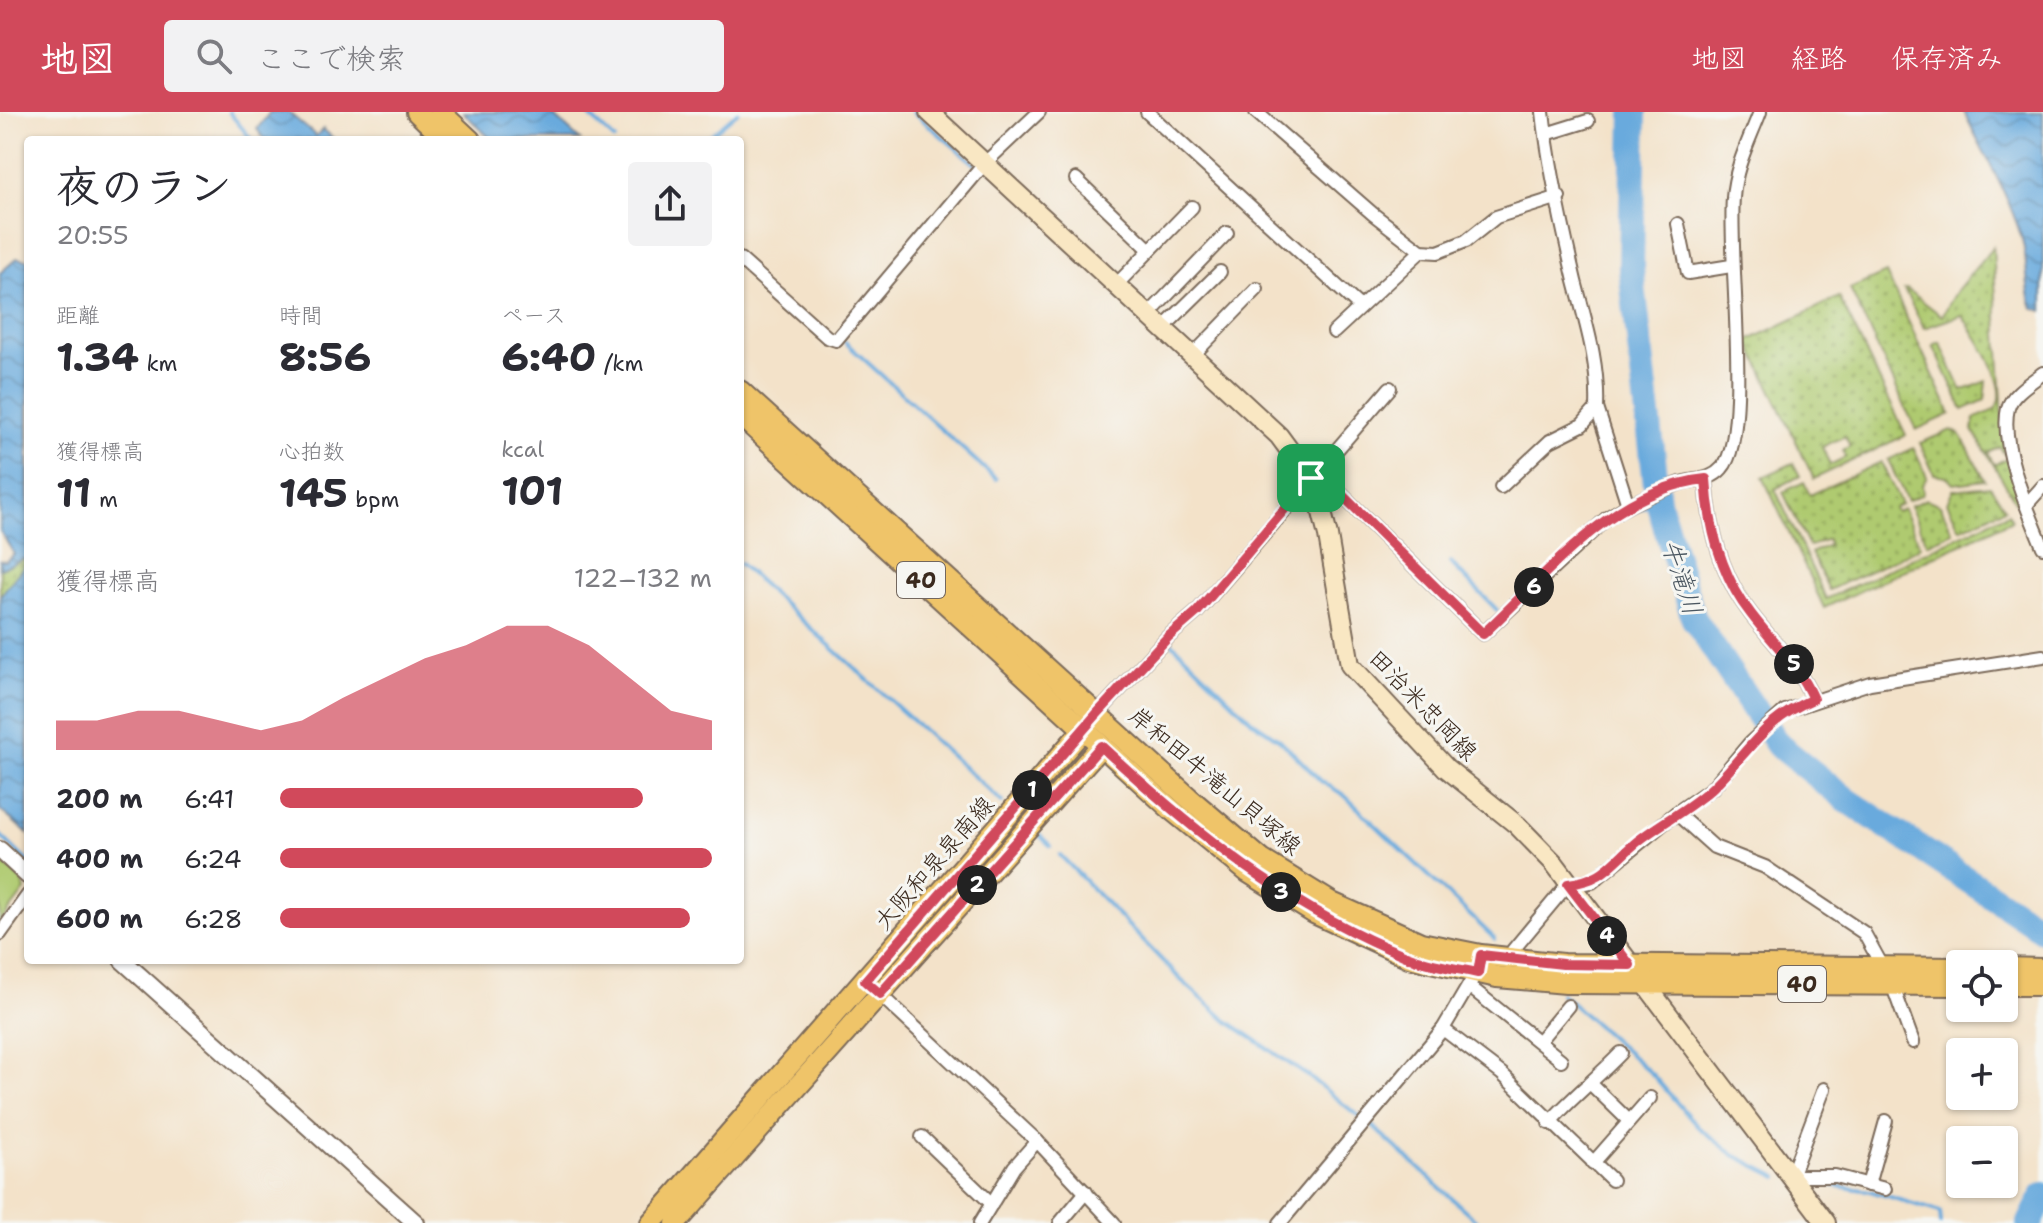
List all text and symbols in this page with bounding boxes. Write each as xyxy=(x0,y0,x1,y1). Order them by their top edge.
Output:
search box xyxy=(164,20,724,92)
text: 地図 xyxy=(40,33,116,84)
icon: search xyxy=(192,34,236,78)
text: ここで検索 xyxy=(256,38,406,79)
text: 地図 xyxy=(1691,39,1747,77)
text: 経路 xyxy=(1791,39,1847,77)
text: 保存済み xyxy=(1891,39,2003,77)
text: 夜のラン xyxy=(56,157,232,216)
button: share xyxy=(628,162,712,246)
text: 20:55 xyxy=(56,217,129,252)
text: 距離 xyxy=(56,301,100,330)
text: 時間 xyxy=(279,301,323,330)
text: ペース xyxy=(501,301,566,330)
text: 1.34 xyxy=(56,330,139,384)
text: 8:56 xyxy=(279,330,372,384)
text: 6:40 xyxy=(501,330,597,384)
text: km xyxy=(139,349,178,378)
text: /km xyxy=(597,349,643,378)
text: kcal xyxy=(501,435,544,464)
text: 獲得標高 xyxy=(56,437,144,466)
text: 心拍数 xyxy=(279,437,345,466)
pin xyxy=(1277,444,1345,512)
icon: arrive xyxy=(1289,456,1333,500)
text: 101 xyxy=(501,464,564,518)
text: 11 xyxy=(56,466,91,520)
text: 145 xyxy=(279,466,348,520)
text: m xyxy=(91,485,118,514)
text: bpm xyxy=(348,485,400,514)
water label: 牛滝川 xyxy=(1654,534,1711,619)
text: 122–132 m xyxy=(574,560,712,595)
road number: 40 xyxy=(897,562,945,598)
text: 獲得標高 xyxy=(56,563,160,598)
pin: 6 xyxy=(1514,567,1554,607)
text: 6 xyxy=(1526,572,1542,601)
street label: 田治米忠岡線 xyxy=(1361,642,1485,768)
pin: 5 xyxy=(1774,644,1814,684)
text: 5 xyxy=(1787,649,1801,678)
street label: 岸和田牛滝山貝塚線 xyxy=(1122,699,1308,863)
pin: 1 xyxy=(1012,770,1052,810)
text: 1 xyxy=(1027,775,1037,804)
text: 200 m xyxy=(56,781,143,816)
text: 6:41 xyxy=(184,781,235,816)
street label: 大阪和泉泉南線 xyxy=(867,789,1001,937)
text: 400 m xyxy=(56,841,143,876)
text: 6:24 xyxy=(184,841,242,876)
pin: 2 xyxy=(957,865,997,905)
text: 2 xyxy=(969,870,985,899)
pin: 3 xyxy=(1261,872,1301,912)
text: 3 xyxy=(1273,877,1289,906)
text: 600 m xyxy=(56,901,143,936)
text: 6:28 xyxy=(184,901,243,936)
pin: 4 xyxy=(1587,916,1627,956)
text: 4 xyxy=(1599,921,1615,950)
map controls xyxy=(1946,950,2018,1198)
button: locate xyxy=(1946,950,2018,1022)
road number: 40 xyxy=(1778,966,1826,1002)
button: + xyxy=(1946,1038,2018,1110)
button: − xyxy=(1946,1126,2018,1198)

